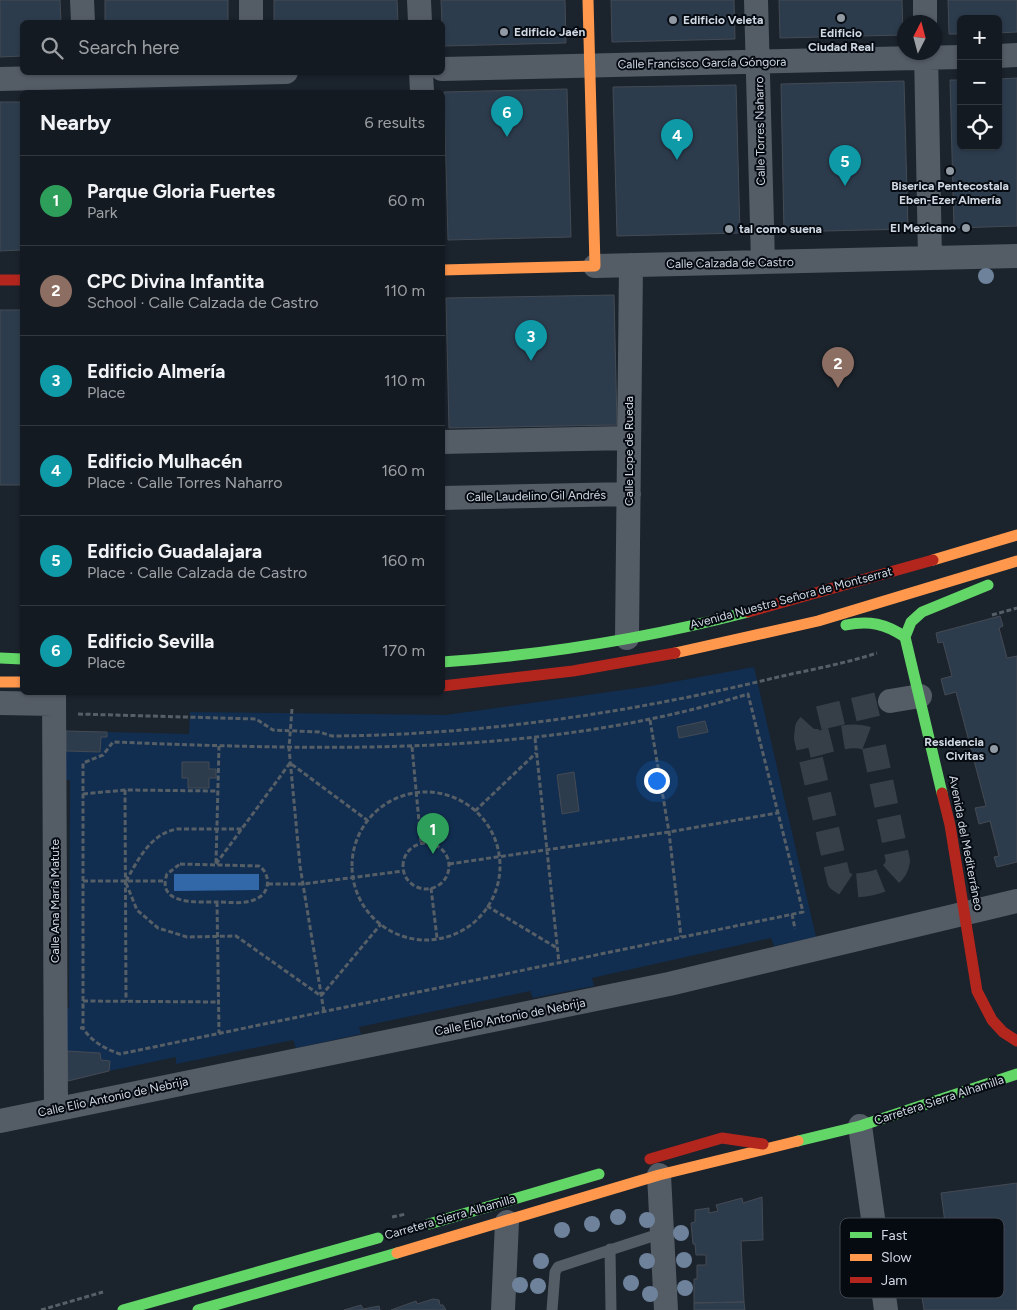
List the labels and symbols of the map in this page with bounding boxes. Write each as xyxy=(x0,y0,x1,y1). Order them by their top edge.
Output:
marker: Edificio Ciudad Real xyxy=(835,12,847,24)
place label: Edificio Veleta xyxy=(683,13,763,27)
marker: Edificio Veleta xyxy=(667,14,679,26)
north arrow xyxy=(897,15,942,60)
place label: Edificio Jaén xyxy=(514,25,585,39)
marker: Edificio Jaén xyxy=(498,26,510,38)
place label: Edificio Ciudad Real xyxy=(808,26,874,54)
street label: Calle Francisco García Góngora xyxy=(618,55,786,71)
street label: Calle Torres Naharro xyxy=(752,76,768,186)
pin: 6 xyxy=(491,96,523,137)
pin: 4 xyxy=(661,119,693,160)
pin: 5 xyxy=(829,145,861,186)
marker: Biserica Pentecostala Eben-Ezer Almería xyxy=(944,165,956,177)
place label: Biserica Pentecostala Eben-Ezer Almería xyxy=(891,179,1009,207)
place label: El Mexicano xyxy=(890,221,956,235)
place label: tal como suena xyxy=(739,222,822,236)
marker: El Mexicano xyxy=(960,222,972,234)
marker: tal como suena xyxy=(723,223,735,235)
street label: Calle Calzada de Castro xyxy=(666,255,794,271)
pin: 3 xyxy=(515,320,547,361)
pin: 2 xyxy=(822,347,854,388)
street label: Calle Lope de Rueda xyxy=(622,396,636,506)
street label: Calle Laudelino Gil Andrés xyxy=(466,488,606,504)
street label: Avenida Nuestra Señora de Montserrat xyxy=(688,564,894,632)
place label: Residencia Civitas xyxy=(924,735,984,763)
marker: Residencia Civitas xyxy=(988,743,1000,755)
your location xyxy=(644,768,670,794)
street label: Avenida del Mediterráneo xyxy=(946,774,986,912)
pin: 1 xyxy=(417,813,449,854)
street label: Calle Ana María Matute xyxy=(48,838,62,963)
street label: Calle Elio Antonio de Nebrija xyxy=(433,996,587,1038)
street label: Carretera Sierra Alhamilla xyxy=(872,1072,1006,1128)
street label: Calle Elio Antonio de Nebrija xyxy=(37,1074,189,1120)
street label: Carretera Sierra Alhamilla xyxy=(383,1192,517,1242)
legend xyxy=(840,1218,1004,1298)
text: Fast xyxy=(881,1227,907,1244)
text: Slow xyxy=(881,1249,912,1266)
text: Jam xyxy=(881,1272,907,1289)

